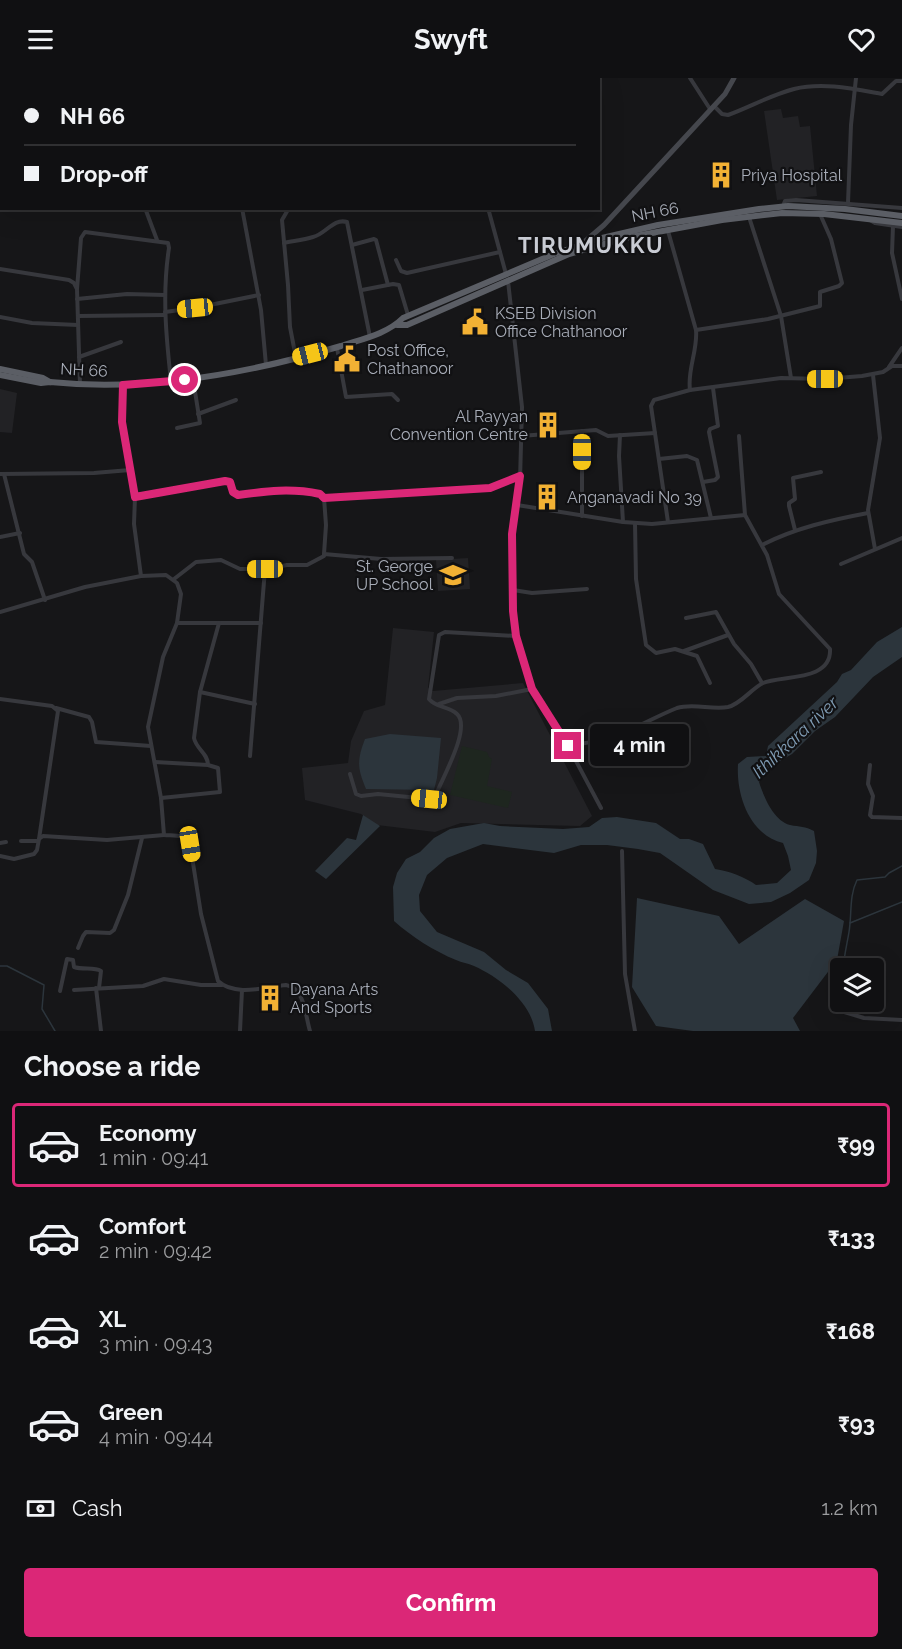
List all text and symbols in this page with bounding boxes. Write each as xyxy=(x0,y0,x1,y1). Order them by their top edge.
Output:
icon: menu xyxy=(24,23,57,56)
icon: heart xyxy=(845,23,878,56)
text: Swyft xyxy=(414,24,488,55)
text: NH 66 xyxy=(60,103,125,129)
building icon: Priya Hospital xyxy=(706,160,736,190)
text: Drop-off xyxy=(60,161,148,187)
place label: Priya Hospital xyxy=(741,166,843,185)
street label: NH 66 xyxy=(630,198,680,226)
district label: TIRUMUKKU xyxy=(518,232,664,258)
car xyxy=(176,297,214,319)
place label: KSEB Division Office Chathanoor xyxy=(495,304,628,341)
public building icon: KSEB Division Office Chathanoor xyxy=(460,307,490,337)
car xyxy=(290,341,330,367)
place label: Post Office, Chathanoor xyxy=(367,341,454,378)
public building icon: Post Office, Chathanoor xyxy=(332,344,362,374)
street label: NH 66 xyxy=(60,359,108,381)
route start xyxy=(171,366,198,393)
car xyxy=(807,370,843,388)
place label: Al Rayyan Convention Centre xyxy=(390,407,528,444)
building icon: Al Rayyan Convention Centre xyxy=(533,410,563,440)
car xyxy=(573,434,591,470)
building icon: Anganavadi No 39 xyxy=(532,482,562,512)
place label: Anganavadi No 39 xyxy=(567,488,702,507)
place label: St. George UP School xyxy=(356,557,434,594)
car xyxy=(247,560,283,578)
school or university icon: St. George UP School xyxy=(438,560,468,590)
water label: Ithikkara river xyxy=(748,691,843,782)
callout: 4 min xyxy=(589,725,688,767)
route end xyxy=(554,732,581,759)
text: 4 min xyxy=(613,733,666,757)
car xyxy=(410,788,448,810)
car xyxy=(178,825,202,863)
map controls xyxy=(830,958,884,1012)
button: layers xyxy=(830,958,884,1012)
place label: Dayana Arts And Sports xyxy=(290,980,378,1017)
building icon: Dayana Arts And Sports xyxy=(255,983,285,1013)
text: Choose a ride xyxy=(24,1051,200,1082)
icon: car xyxy=(27,1118,81,1172)
text: Economy xyxy=(99,1120,197,1146)
text: ₹99 xyxy=(837,1132,875,1158)
text: 1 min · 09:41 xyxy=(99,1146,208,1170)
icon: car xyxy=(27,1211,81,1265)
text: Comfort xyxy=(99,1213,186,1239)
text: ₹133 xyxy=(828,1225,875,1251)
text: 2 min · 09:42 xyxy=(99,1239,212,1263)
icon: car xyxy=(27,1304,81,1358)
text: XL xyxy=(99,1306,126,1332)
text: ₹168 xyxy=(826,1318,875,1344)
text: 3 min · 09:43 xyxy=(99,1332,212,1356)
icon: car xyxy=(27,1397,81,1451)
text: Green xyxy=(99,1399,163,1425)
text: ₹93 xyxy=(838,1411,875,1437)
text: 4 min · 09:44 xyxy=(99,1425,213,1449)
icon: cash xyxy=(24,1492,57,1525)
text: Cash xyxy=(72,1495,123,1521)
text: 1.2 km xyxy=(821,1496,878,1520)
button: Confirm xyxy=(24,1568,878,1637)

